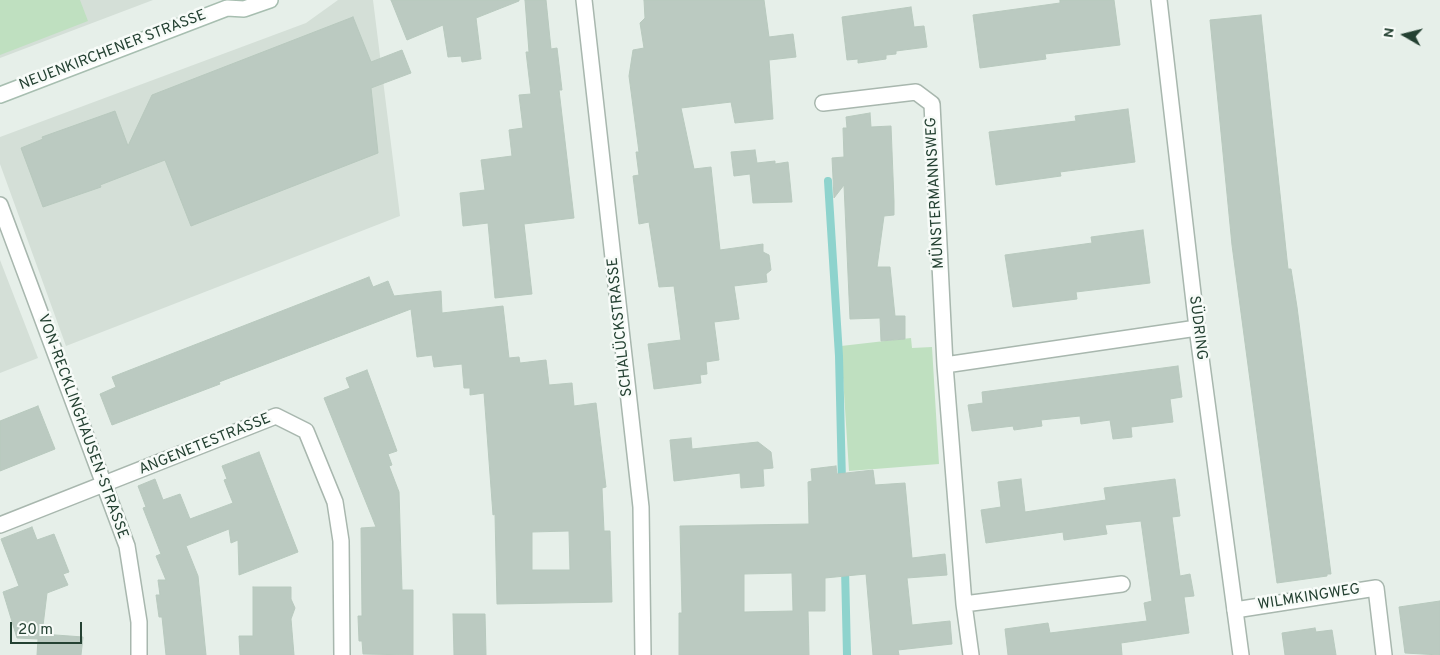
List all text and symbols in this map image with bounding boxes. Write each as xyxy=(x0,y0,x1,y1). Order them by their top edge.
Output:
street label: NEUENKIRCHENER STRASSE xyxy=(17,7,209,95)
north arrow xyxy=(1380,10,1430,60)
text: N xyxy=(1381,27,1399,39)
street label: MÜNSTERMANNSWEG xyxy=(923,117,949,269)
street label: SCHALÜCKSTRASSE xyxy=(605,256,637,398)
street label: SÜDRING xyxy=(1184,295,1210,361)
street label: VON-RECKLINGHAUSEN-STRASSE xyxy=(33,312,131,542)
street label: ANGENETESTRASSE xyxy=(136,410,274,480)
street label: WILMKINGWEG xyxy=(1257,581,1361,615)
scale bar xyxy=(12,612,85,644)
text: 20 m xyxy=(18,621,53,640)

